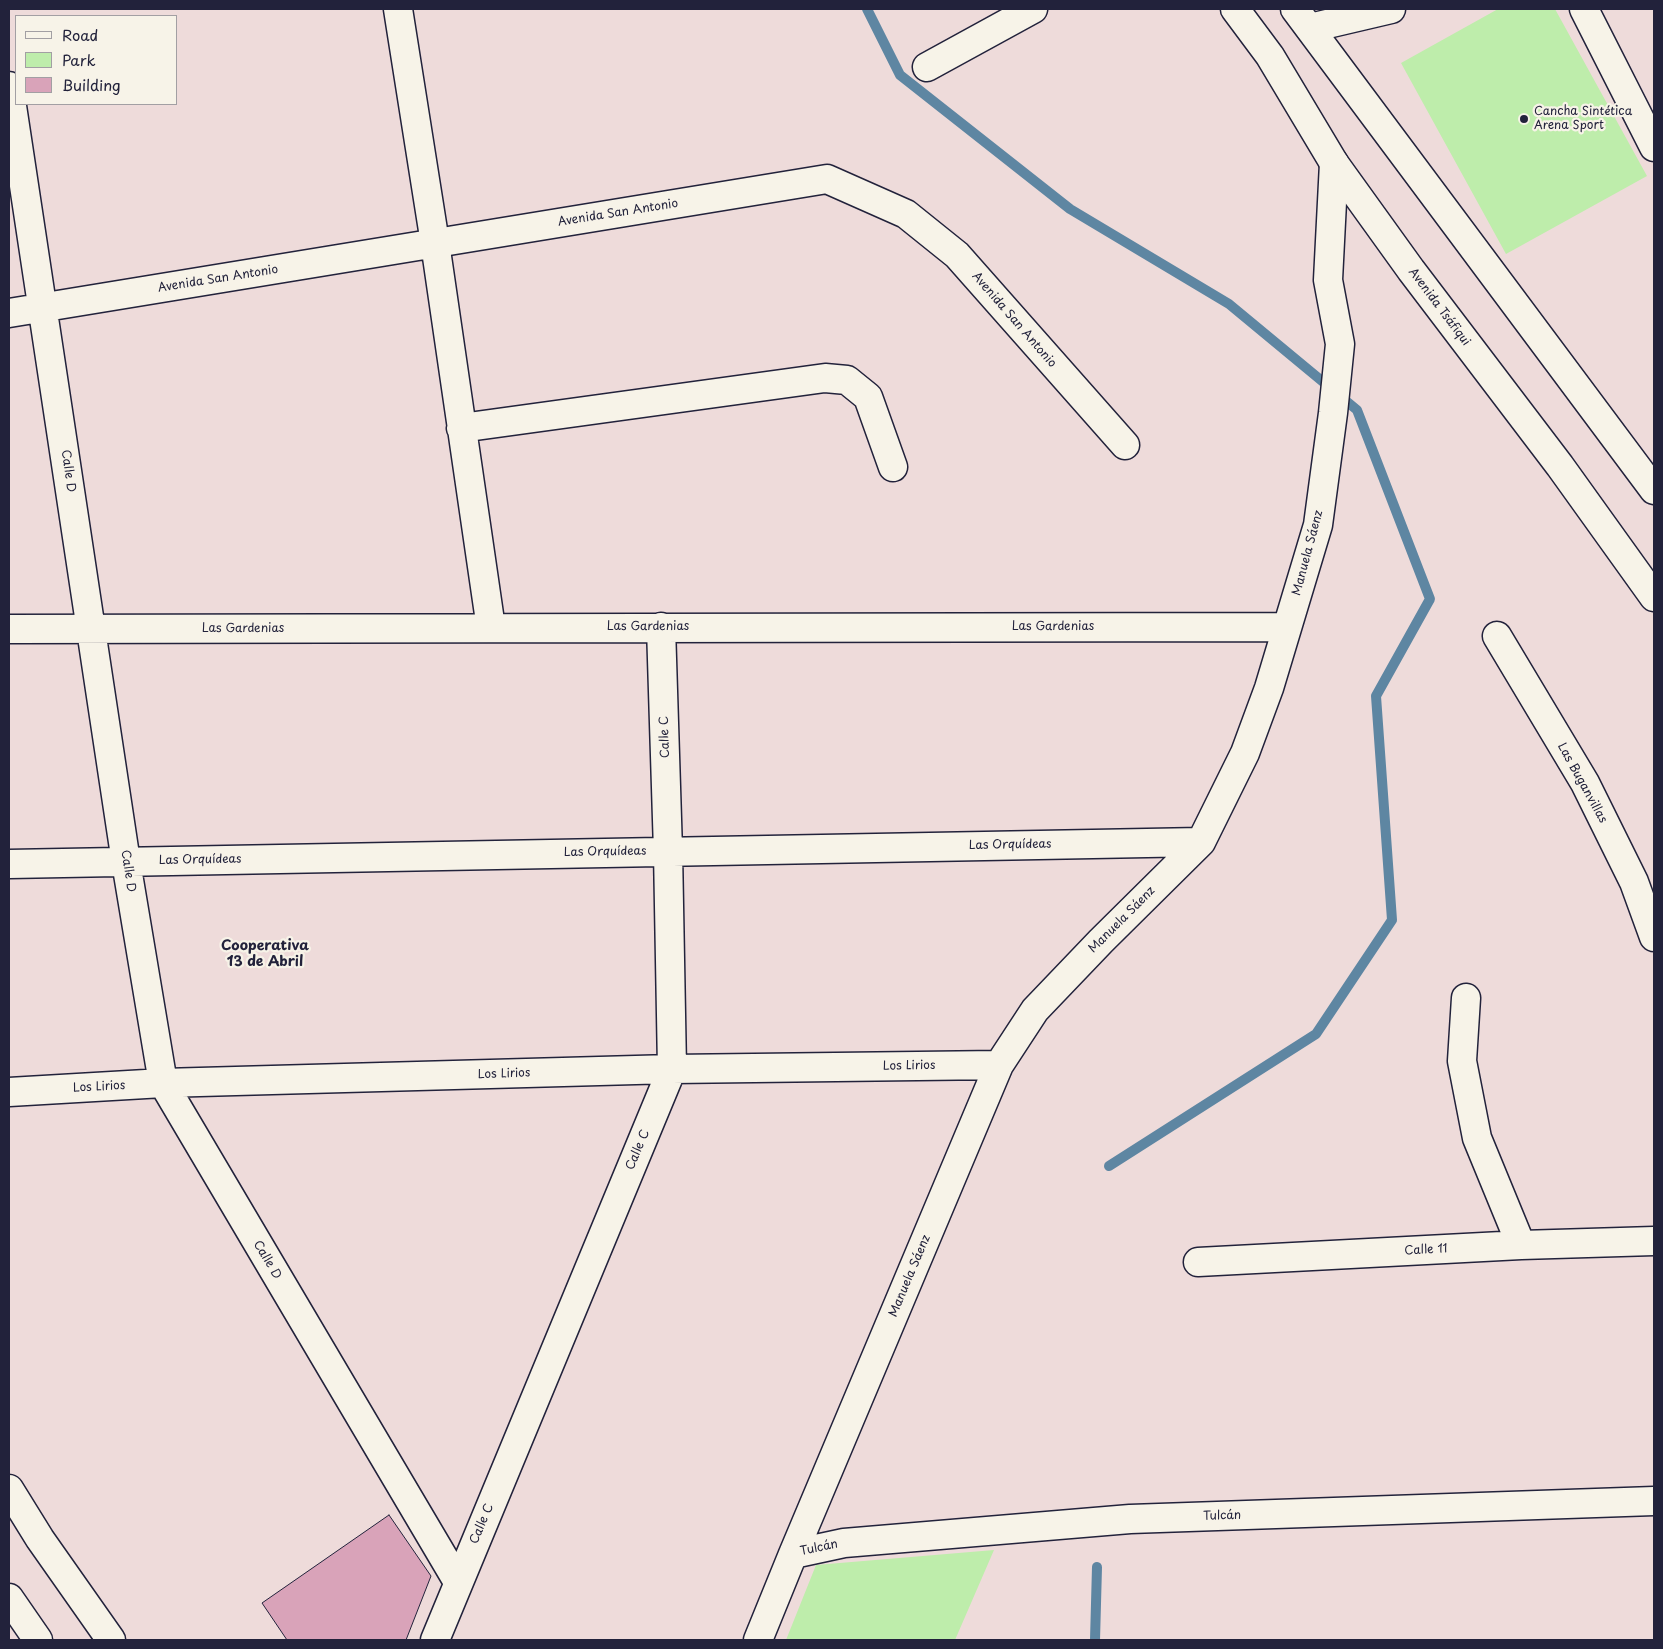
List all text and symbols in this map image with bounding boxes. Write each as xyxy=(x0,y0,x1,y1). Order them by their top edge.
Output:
legend xyxy=(15,15,178,105)
text: Road xyxy=(62,23,98,46)
text: Park xyxy=(62,48,96,71)
text: Building xyxy=(62,73,121,96)
place label: Cancha Sintética Arena Sport xyxy=(1534,105,1632,133)
marker: Cancha Sintética Arena Sport xyxy=(1518,113,1530,125)
street label: Avenida San Antonio xyxy=(557,196,679,230)
street label: Avenida San Antonio xyxy=(157,262,279,296)
street label: Avenida Tsáfiqui xyxy=(1405,265,1473,349)
street label: Avenida San Antonio xyxy=(969,269,1059,371)
street label: Calle D xyxy=(58,449,78,493)
street label: Manuela Sáenz xyxy=(1290,509,1326,597)
street label: Las Gardenias xyxy=(607,620,689,634)
street label: Las Gardenias xyxy=(1012,620,1094,634)
street label: Las Gardenias xyxy=(202,622,284,636)
street label: Calle C xyxy=(657,716,673,758)
street label: Las Buganvillas xyxy=(1554,740,1610,826)
street label: Las Orquídeas xyxy=(968,837,1052,853)
street label: Las Orquídeas xyxy=(563,844,647,860)
street label: Calle D xyxy=(118,849,138,893)
street label: Las Orquídeas xyxy=(158,852,242,868)
street label: Manuela Sáenz xyxy=(1086,884,1158,956)
district label: Cooperativa 13 de Abril xyxy=(221,938,309,970)
street label: Los Lirios xyxy=(883,1058,935,1074)
street label: Los Lirios xyxy=(477,1066,531,1082)
street label: Los Lirios xyxy=(72,1078,126,1096)
street label: Calle C xyxy=(623,1128,653,1172)
street label: Manuela Sáenz xyxy=(886,1233,934,1319)
street label: Calle D xyxy=(250,1238,284,1282)
street label: Calle 11 xyxy=(1404,1242,1448,1258)
street label: Calle C xyxy=(467,1502,497,1546)
street label: Tulcán xyxy=(1203,1508,1241,1524)
street label: Tulcán xyxy=(799,1537,839,1559)

